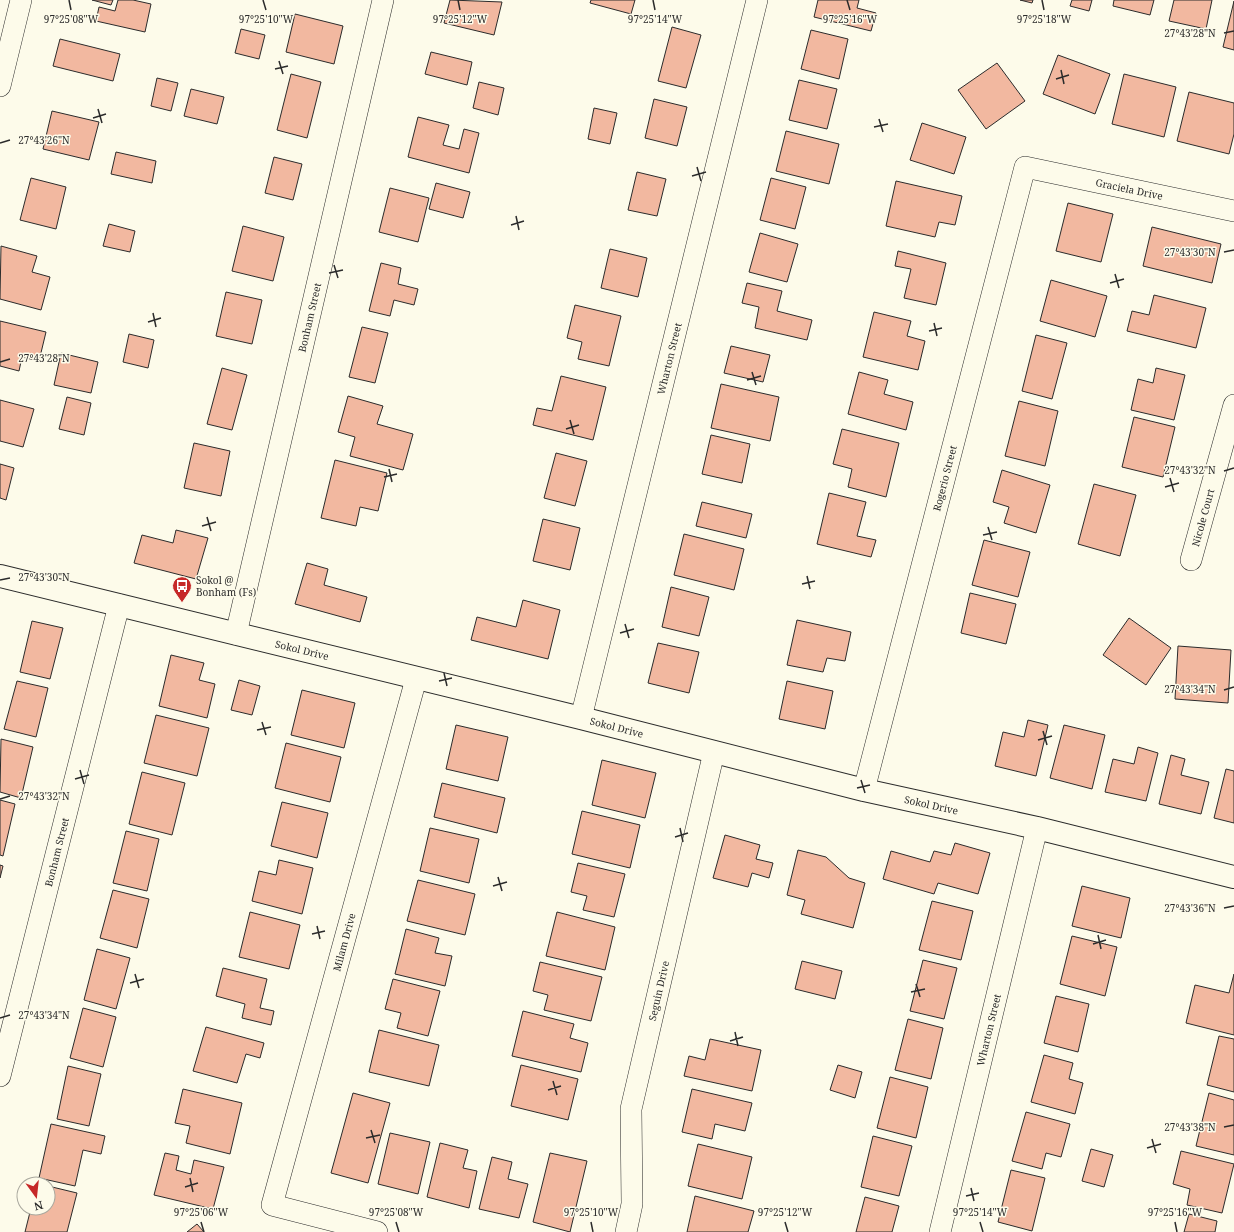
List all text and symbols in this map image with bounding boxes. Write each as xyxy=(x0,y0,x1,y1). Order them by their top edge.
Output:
text: 97°25'08"W xyxy=(44,12,99,26)
text: 97°25'10"W xyxy=(239,12,294,26)
text: 97°25'12"W xyxy=(433,12,488,26)
text: 97°25'14"W xyxy=(628,12,683,26)
text: 97°25'16"W xyxy=(823,12,878,26)
text: 97°25'18"W xyxy=(1017,12,1072,26)
text: 27°43'28"N xyxy=(1164,26,1216,40)
text: 27°43'26"N xyxy=(18,133,70,147)
street label: Graciela Drive xyxy=(1094,175,1164,203)
text: 27°43'30"N xyxy=(1164,245,1216,259)
street label: Bonham Street xyxy=(295,281,324,353)
street label: Wharton Street xyxy=(654,321,685,396)
text: 27°43'28"N xyxy=(18,351,70,365)
street label: Rogerio Street xyxy=(929,443,960,513)
text: 27°43'32"N xyxy=(1164,463,1216,477)
street label: Nicole Court xyxy=(1188,487,1218,548)
text: 27°43'30"N xyxy=(18,570,70,584)
place label: Sokol @ Bonham (Fs) xyxy=(196,573,256,599)
bus stop icon: Sokol @ Bonham (Fs) xyxy=(171,575,193,603)
street label: Sokol Drive xyxy=(274,637,330,663)
text: 27°43'34"N xyxy=(1164,682,1216,696)
street label: Sokol Drive xyxy=(589,714,645,741)
text: 27°43'32"N xyxy=(18,789,70,803)
street label: Sokol Drive xyxy=(903,792,960,817)
street label: Bonham Street xyxy=(41,816,72,888)
text: 27°43'36"N xyxy=(1164,901,1216,915)
street label: Milam Drive xyxy=(329,911,359,973)
street label: Seguin Drive xyxy=(645,959,672,1022)
street label: Wharton Street xyxy=(973,992,1004,1067)
text: 27°43'34"N xyxy=(18,1008,70,1022)
text: 27°43'38"N xyxy=(1164,1120,1216,1134)
north arrow xyxy=(16,1176,56,1216)
text: N xyxy=(32,1198,45,1215)
text: 97°25'06"W xyxy=(174,1205,229,1219)
text: 97°25'08"W xyxy=(369,1205,424,1219)
text: 97°25'10"W xyxy=(564,1205,619,1219)
text: 97°25'12"W xyxy=(758,1205,813,1219)
text: 97°25'14"W xyxy=(953,1205,1008,1219)
text: 97°25'16"W xyxy=(1148,1205,1203,1219)

